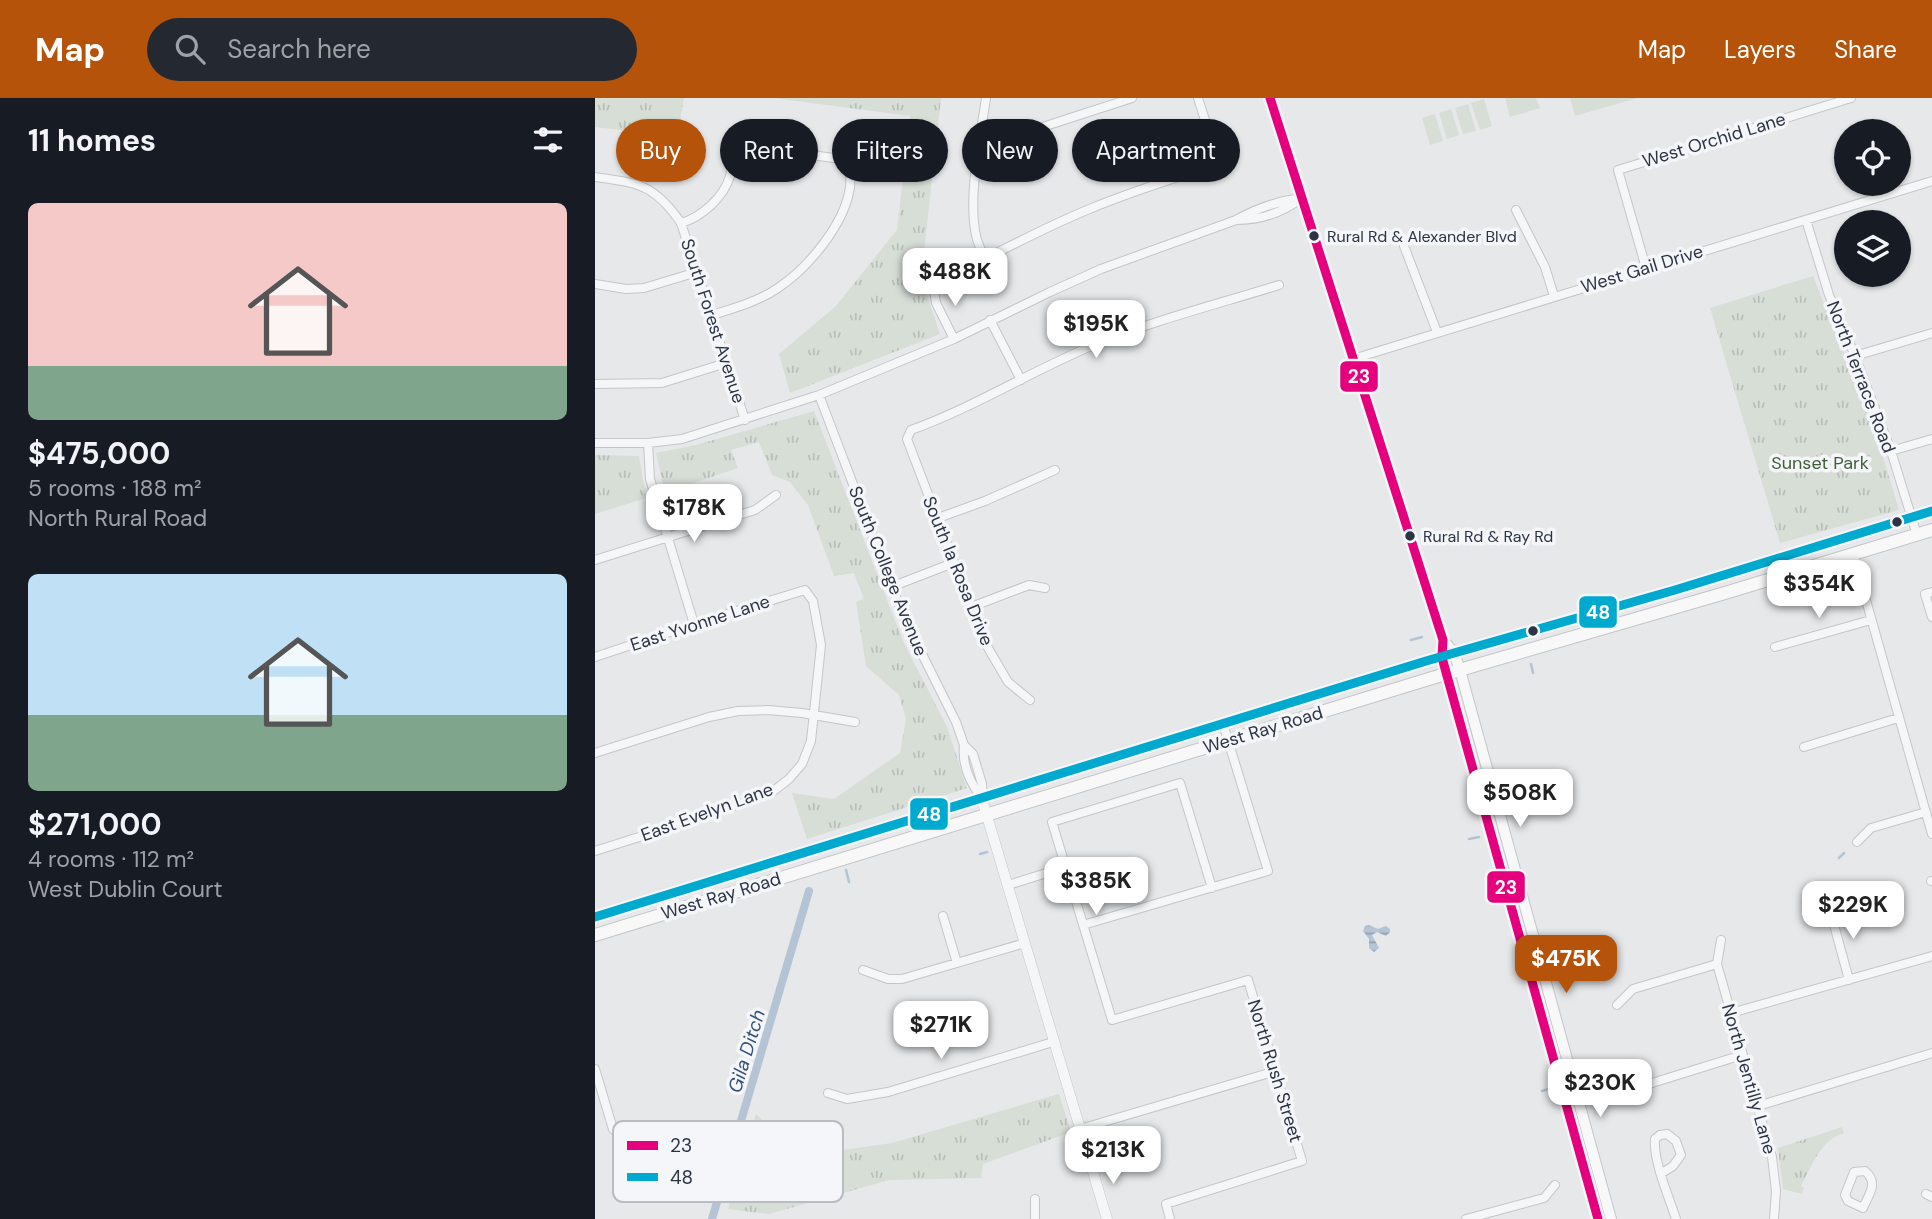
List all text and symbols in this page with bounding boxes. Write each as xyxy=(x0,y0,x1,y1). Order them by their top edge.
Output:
search box xyxy=(147,18,637,81)
text: Map xyxy=(35,28,105,71)
icon: search xyxy=(171,30,209,68)
text: Search here xyxy=(227,32,371,66)
text: Map xyxy=(1638,34,1686,65)
text: Layers xyxy=(1724,34,1796,65)
text: Share xyxy=(1834,34,1897,65)
street label: West Orchid Lane xyxy=(1640,107,1788,173)
chip: Buy xyxy=(616,119,706,182)
chip: Rent xyxy=(720,119,818,182)
chip: Filters xyxy=(832,119,948,182)
chip: New xyxy=(962,119,1058,182)
chip: Apartment xyxy=(1072,119,1240,182)
map controls xyxy=(1834,119,1911,287)
button: locate xyxy=(1834,119,1911,196)
text: 11 homes xyxy=(28,121,156,160)
icon: filters xyxy=(529,121,567,159)
button: layers xyxy=(1834,210,1911,287)
place label: Rural Rd & Alexander Blvd xyxy=(1327,226,1517,247)
marker: Rural Rd & Alexander Blvd xyxy=(1307,229,1321,243)
street label: South Forest Avenue xyxy=(675,236,751,406)
street label: West Gail Drive xyxy=(1578,239,1706,299)
icon: home xyxy=(235,248,361,374)
pin: $488K xyxy=(906,248,1004,308)
text: $488K xyxy=(919,256,991,286)
street label: North Terrace Road xyxy=(1821,298,1901,456)
pin: $195K xyxy=(1047,300,1145,360)
text: $195K xyxy=(1063,308,1129,338)
line badge: 23 xyxy=(1339,360,1379,393)
text: 23 xyxy=(1348,364,1370,389)
text: $475,000 xyxy=(28,434,170,473)
park label: Sunset Park xyxy=(1771,451,1869,475)
text: 5 rooms · 188 m² xyxy=(28,473,202,503)
street label: South College Avenue xyxy=(843,482,933,660)
pin: $178K xyxy=(645,484,743,544)
text: $178K xyxy=(662,492,726,522)
street label: South la Rosa Drive xyxy=(917,493,999,649)
text: North Rural Road xyxy=(28,503,207,533)
unlabelled marker xyxy=(1890,515,1904,529)
place label: Rural Rd & Ray Rd xyxy=(1423,526,1553,547)
marker: Rural Rd & Ray Rd xyxy=(1403,529,1417,543)
pin: $354K xyxy=(1770,560,1868,620)
text: $354K xyxy=(1783,568,1855,598)
street label: East Yvonne Lane xyxy=(627,589,773,657)
line badge: 48 xyxy=(1578,595,1618,629)
text: 48 xyxy=(1586,600,1610,625)
icon: home xyxy=(235,619,361,745)
unlabelled marker xyxy=(1526,624,1540,638)
street label: West Ray Road xyxy=(1200,700,1326,760)
pin: $508K xyxy=(1471,770,1569,829)
street label: East Evelyn Lane xyxy=(638,777,776,847)
text: $508K xyxy=(1483,777,1557,807)
line badge: 48 xyxy=(909,797,949,831)
text: 48 xyxy=(917,802,941,827)
text: $271,000 xyxy=(28,805,162,844)
text: 4 rooms · 112 m² xyxy=(28,844,194,874)
pin: $385K xyxy=(1047,858,1145,917)
text: $385K xyxy=(1060,865,1132,895)
street label: West Ray Road xyxy=(658,866,784,926)
line badge: 23 xyxy=(1486,870,1526,904)
text: West Dublin Court xyxy=(28,874,223,904)
text: 23 xyxy=(1495,875,1517,900)
pin: $229K xyxy=(1804,882,1902,941)
text: $229K xyxy=(1818,889,1888,919)
pin: $475K xyxy=(1517,936,1615,995)
text: $475K xyxy=(1531,943,1601,973)
street label: North Rush Street xyxy=(1242,997,1308,1145)
street label: North Jentilly Lane xyxy=(1716,1001,1782,1157)
pin: $271K xyxy=(892,1002,990,1061)
water label: Gila Ditch xyxy=(722,1006,771,1096)
text: $271K xyxy=(909,1009,973,1039)
pin: $230K xyxy=(1551,1060,1649,1119)
text: $230K xyxy=(1564,1067,1636,1097)
legend xyxy=(613,1121,843,1202)
pin: $213K xyxy=(1064,1126,1162,1186)
text: 23 xyxy=(670,1133,692,1158)
text: $213K xyxy=(1081,1134,1145,1164)
text: 48 xyxy=(670,1165,693,1190)

